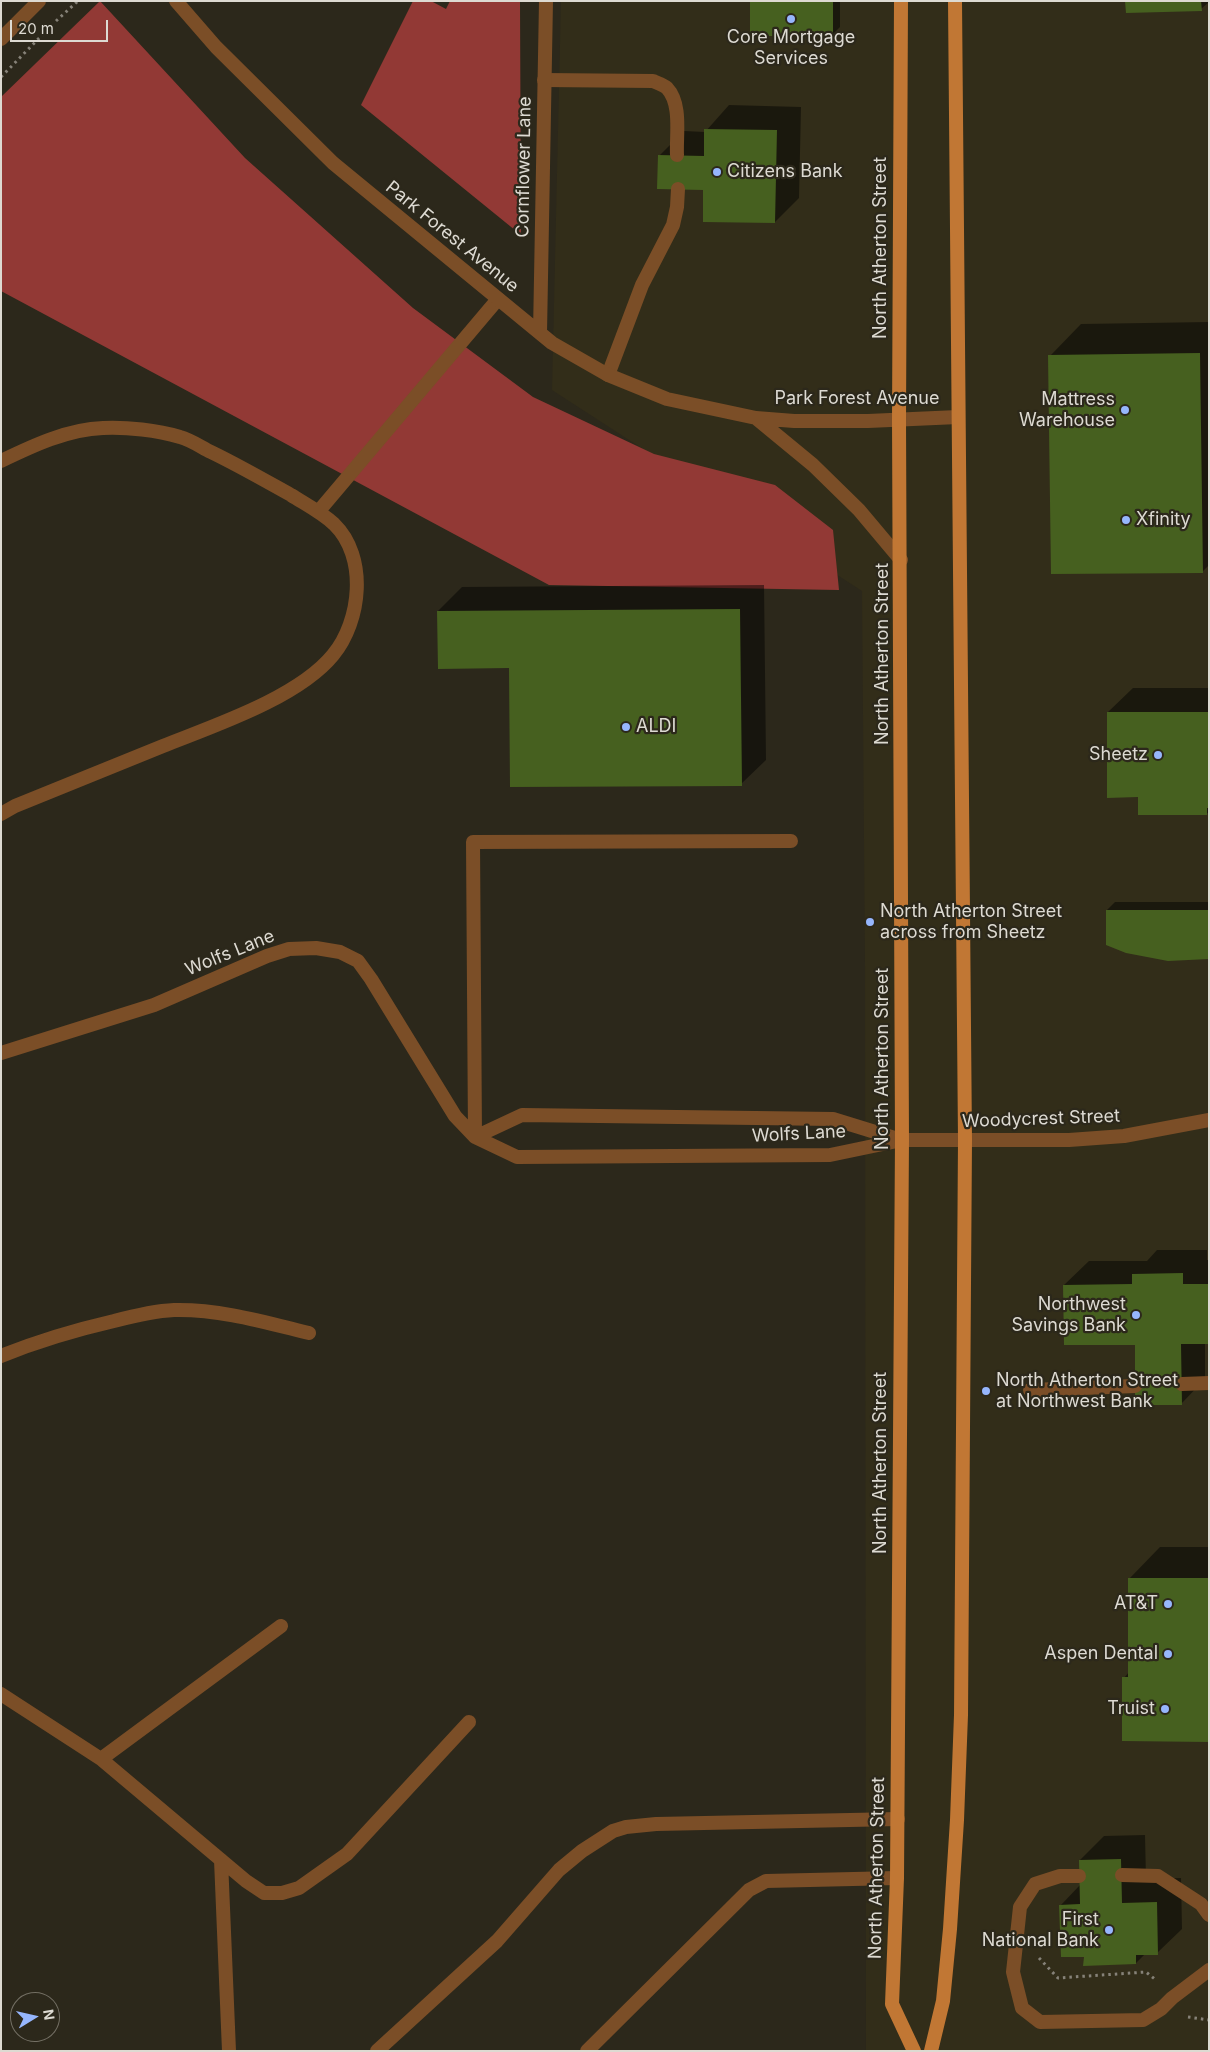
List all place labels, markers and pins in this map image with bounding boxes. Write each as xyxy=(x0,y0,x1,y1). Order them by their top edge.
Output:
marker: Core Mortgage Services xyxy=(785,13,797,25)
place label: Core Mortgage Services xyxy=(727,27,855,70)
place label: Citizens Bank xyxy=(727,161,843,183)
marker: Citizens Bank xyxy=(711,166,723,178)
place label: Mattress Warehouse xyxy=(1019,389,1115,432)
marker: Mattress Warehouse xyxy=(1119,404,1131,416)
place label: Xfinity xyxy=(1136,509,1191,531)
marker: Xfinity xyxy=(1120,514,1132,526)
place label: ALDI xyxy=(636,716,676,738)
marker: ALDI xyxy=(620,721,632,733)
place label: Sheetz xyxy=(1089,744,1148,766)
marker: Sheetz xyxy=(1152,749,1164,761)
place label: North Atherton Street across from Sheetz xyxy=(880,901,1062,944)
marker: North Atherton Street across from Sheetz xyxy=(864,916,876,928)
place label: Northwest Savings Bank xyxy=(1011,1294,1126,1336)
marker: Northwest Savings Bank xyxy=(1130,1309,1142,1321)
place label: North Atherton Street at Northwest Bank xyxy=(996,1370,1178,1412)
marker: North Atherton Street at Northwest Bank xyxy=(980,1385,992,1397)
place label: AT&T xyxy=(1114,1593,1158,1615)
marker: AT&T xyxy=(1162,1598,1174,1610)
place label: Aspen Dental xyxy=(1044,1643,1158,1665)
marker: Aspen Dental xyxy=(1162,1648,1174,1660)
place label: Truist xyxy=(1107,1698,1155,1720)
marker: Truist xyxy=(1159,1703,1171,1715)
place label: First National Bank xyxy=(982,1909,1099,1952)
marker: First National Bank xyxy=(1103,1924,1115,1936)

